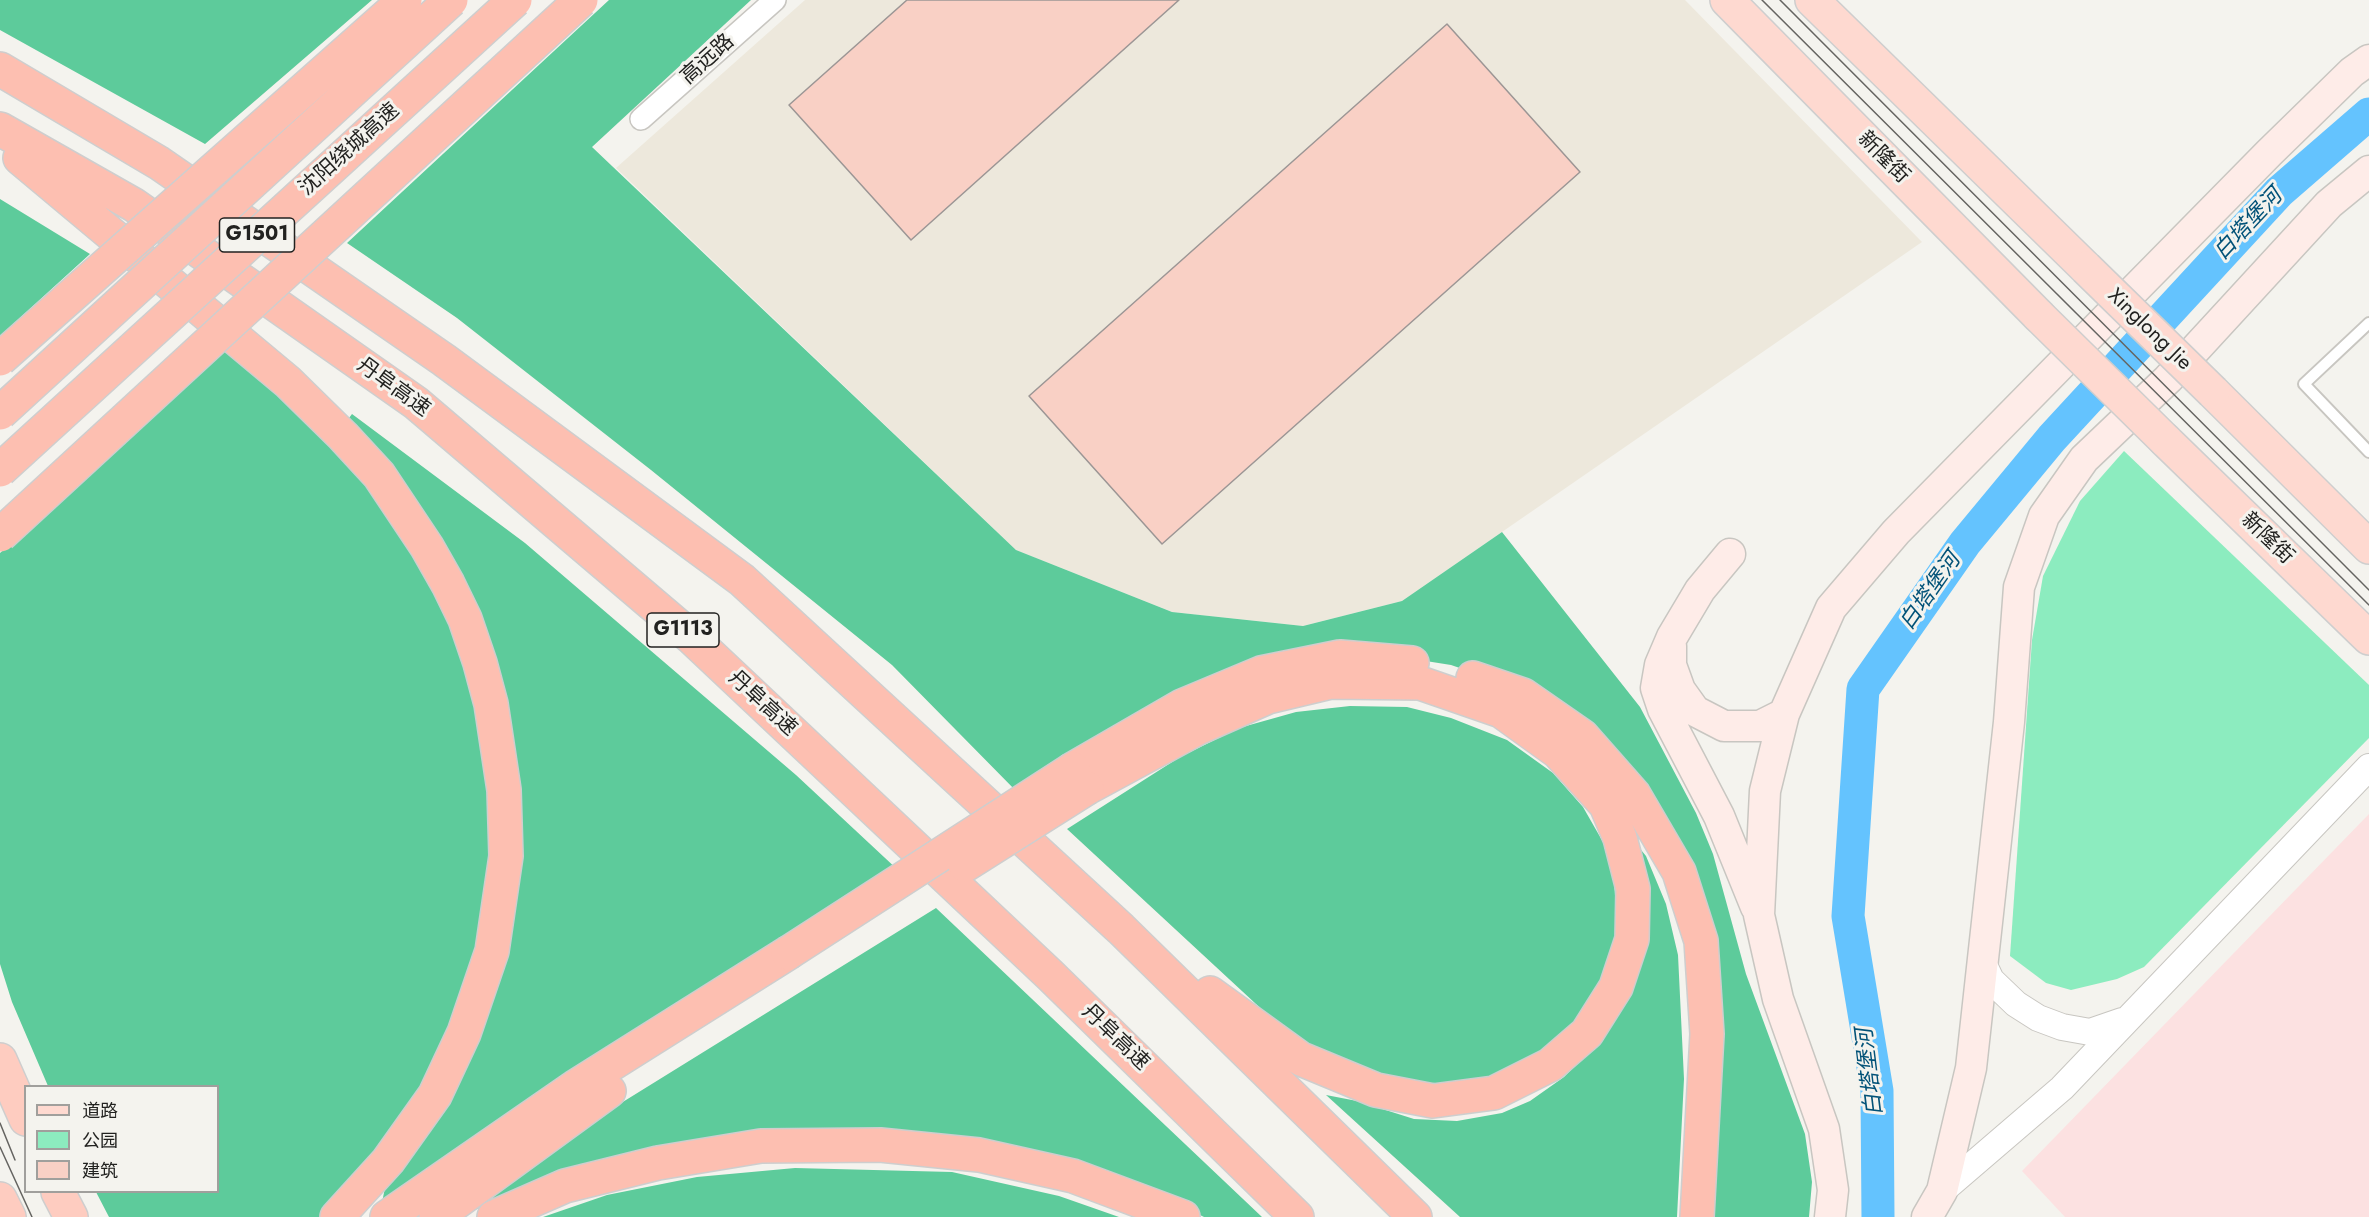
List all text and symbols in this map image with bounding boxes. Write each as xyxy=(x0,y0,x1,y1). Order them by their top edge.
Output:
street label: 高远路 xyxy=(676,30,740,90)
street label: 沈阳绕城高速 xyxy=(295,98,405,202)
street label: 新隆街 xyxy=(1852,127,1914,189)
water label: 白塔堡河 xyxy=(2209,184,2289,266)
road number: G1501 xyxy=(220,218,294,252)
street label: Xinglong Jie xyxy=(2102,284,2196,376)
street label: 丹阜高速 xyxy=(352,353,434,423)
street label: 新隆街 xyxy=(2236,508,2298,570)
water label: 白塔堡河 xyxy=(1895,548,1967,636)
road number: G1113 xyxy=(647,613,719,647)
street label: 丹阜高速 xyxy=(723,666,801,742)
street label: 丹阜高速 xyxy=(1076,1000,1154,1076)
water label: 白塔堡河 xyxy=(1853,1027,1889,1117)
legend xyxy=(24,1085,219,1193)
text: 道路 xyxy=(82,1098,118,1124)
text: 公园 xyxy=(82,1128,118,1154)
text: 建筑 xyxy=(82,1158,118,1184)

